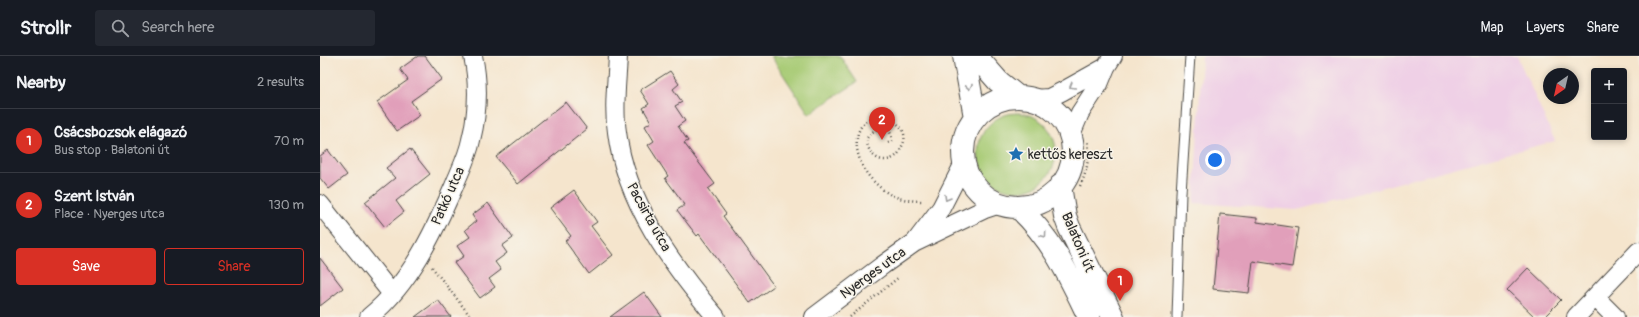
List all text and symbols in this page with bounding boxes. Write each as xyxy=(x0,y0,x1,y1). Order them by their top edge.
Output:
search box xyxy=(95,10,375,46)
text: Strollr xyxy=(20,16,71,40)
icon: search xyxy=(109,17,131,39)
text: Search here xyxy=(141,18,214,37)
text: Map xyxy=(1481,19,1504,36)
text: Layers xyxy=(1526,19,1564,36)
text: Share xyxy=(1586,19,1619,36)
north arrow xyxy=(1543,68,1579,104)
map controls xyxy=(1591,68,1627,140)
button: + xyxy=(1591,68,1627,104)
text: Nearby xyxy=(16,72,65,93)
text: 2 results xyxy=(257,74,304,90)
one-way arrow xyxy=(1069,82,1076,89)
one-way arrow xyxy=(965,83,973,90)
button: − xyxy=(1591,104,1627,140)
pin: 2 xyxy=(869,107,895,140)
text: Csácsbozsok elágazó xyxy=(54,123,187,142)
text: 1 xyxy=(26,133,32,149)
text: 70 m xyxy=(274,133,304,149)
text: Bus stop · Balatoni út xyxy=(54,142,169,158)
place icon: kettős kereszt xyxy=(1007,145,1025,163)
place label: kettős kereszt xyxy=(1028,146,1113,163)
your location xyxy=(1205,150,1225,170)
street label: Patkó utca xyxy=(428,164,468,228)
street label: Pacsirta utca xyxy=(623,180,675,254)
text: Szent István xyxy=(54,187,135,206)
one-way arrow xyxy=(944,194,951,201)
text: 2 xyxy=(25,197,33,213)
text: 130 m xyxy=(268,197,304,213)
text: Place · Nyerges utca xyxy=(54,206,164,222)
street label: Balatoni út xyxy=(1058,210,1098,275)
one-way arrow xyxy=(1039,231,1046,238)
street label: Nyerges utca xyxy=(837,244,909,302)
button: Save xyxy=(16,248,156,285)
button: Share xyxy=(164,248,304,285)
pin: 1 xyxy=(1107,268,1133,301)

